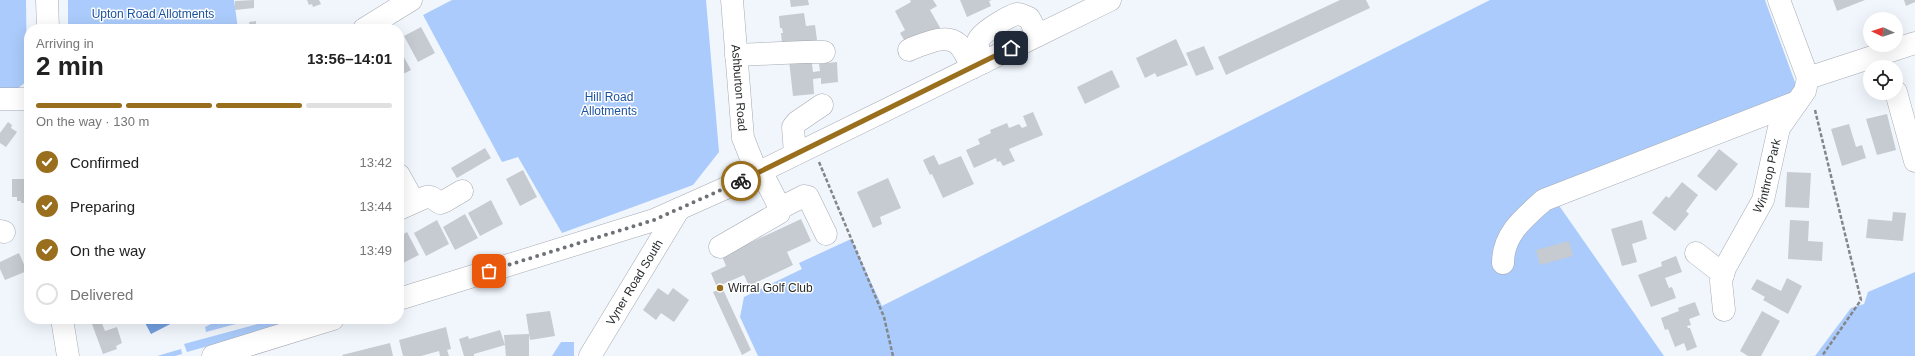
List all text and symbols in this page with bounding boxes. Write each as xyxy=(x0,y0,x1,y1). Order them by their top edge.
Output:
park label: Upton Road Allotments xyxy=(92,7,214,21)
north arrow xyxy=(1863,12,1903,52)
map controls xyxy=(1863,12,1903,100)
pin xyxy=(994,31,1028,65)
text: Arriving in xyxy=(36,36,94,51)
icon: home xyxy=(1000,37,1022,59)
street label: Ashburton Road xyxy=(729,44,749,132)
text: 13:56–14:01 xyxy=(307,50,392,67)
text: 2 min xyxy=(36,51,104,81)
button: locate xyxy=(1863,60,1903,100)
park label: Hill Road Allotments xyxy=(581,90,637,118)
text: On the way · 130 m xyxy=(36,114,149,129)
street label: Winthrop Park xyxy=(1750,137,1784,215)
icon: check xyxy=(36,151,58,173)
text: Confirmed xyxy=(70,154,139,171)
text: 13:42 xyxy=(359,155,392,170)
courier xyxy=(721,161,761,201)
icon: bike xyxy=(730,170,752,192)
icon: check xyxy=(36,195,58,217)
text: Preparing xyxy=(70,198,135,215)
text: 13:44 xyxy=(359,199,392,214)
street label: Vyner Road South xyxy=(603,237,666,328)
icon: check xyxy=(36,239,58,261)
text: On the way xyxy=(70,242,146,259)
text: 13:49 xyxy=(359,243,392,258)
pin xyxy=(472,254,506,288)
icon: bag xyxy=(478,260,500,282)
place label: Wirral Golf Club xyxy=(728,281,813,295)
marker: Wirral Golf Club xyxy=(715,283,725,293)
text: Delivered xyxy=(70,286,133,303)

